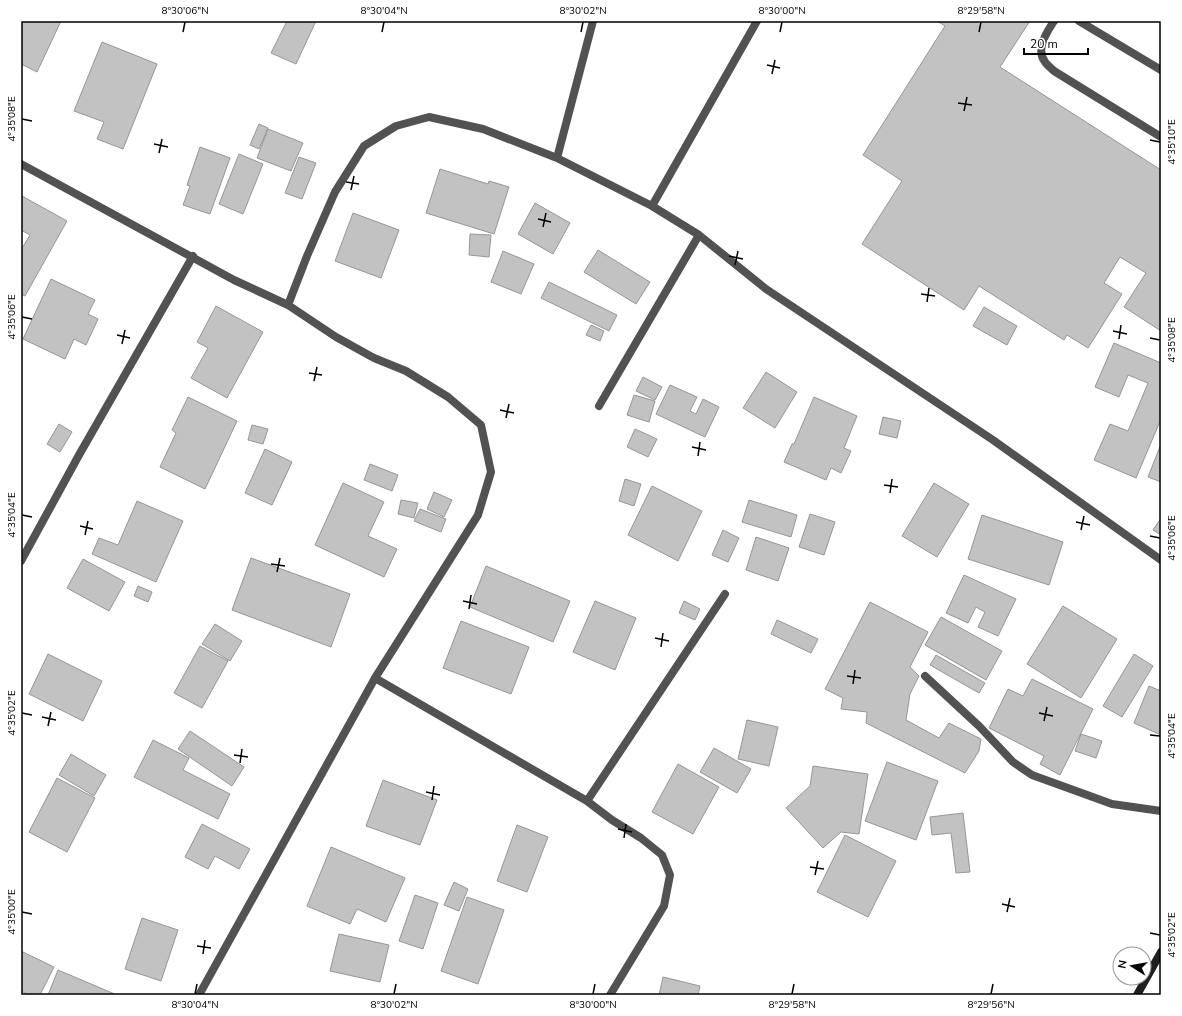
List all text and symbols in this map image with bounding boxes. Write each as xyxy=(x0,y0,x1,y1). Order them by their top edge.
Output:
text: 8°30'06"N xyxy=(161,4,209,18)
text: 8°30'04"N xyxy=(360,4,408,18)
text: 8°30'02"N xyxy=(559,4,607,18)
text: 8°30'00"N xyxy=(758,4,806,18)
text: 8°29'58"N xyxy=(957,4,1005,18)
scale bar xyxy=(1024,30,1088,56)
text: 20 m xyxy=(1030,36,1058,52)
text: 4°35'08"E xyxy=(5,96,19,142)
text: 4°35'10"E xyxy=(1165,119,1179,165)
text: 4°35'06"E xyxy=(5,294,19,340)
text: 4°35'08"E xyxy=(1165,317,1179,363)
text: 4°35'04"E xyxy=(5,492,19,538)
text: 4°35'06"E xyxy=(1165,515,1179,561)
text: 4°35'02"E xyxy=(5,690,19,736)
text: 4°35'04"E xyxy=(1165,713,1179,759)
text: 4°35'00"E xyxy=(5,889,19,935)
text: 4°35'02"E xyxy=(1165,912,1179,958)
north arrow xyxy=(1112,946,1152,986)
text: N xyxy=(1115,959,1131,970)
text: 8°30'04"N xyxy=(171,998,219,1012)
text: 8°30'02"N xyxy=(370,998,418,1012)
text: 8°30'00"N xyxy=(569,998,617,1012)
text: 8°29'58"N xyxy=(768,998,816,1012)
text: 8°29'56"N xyxy=(967,998,1015,1012)

